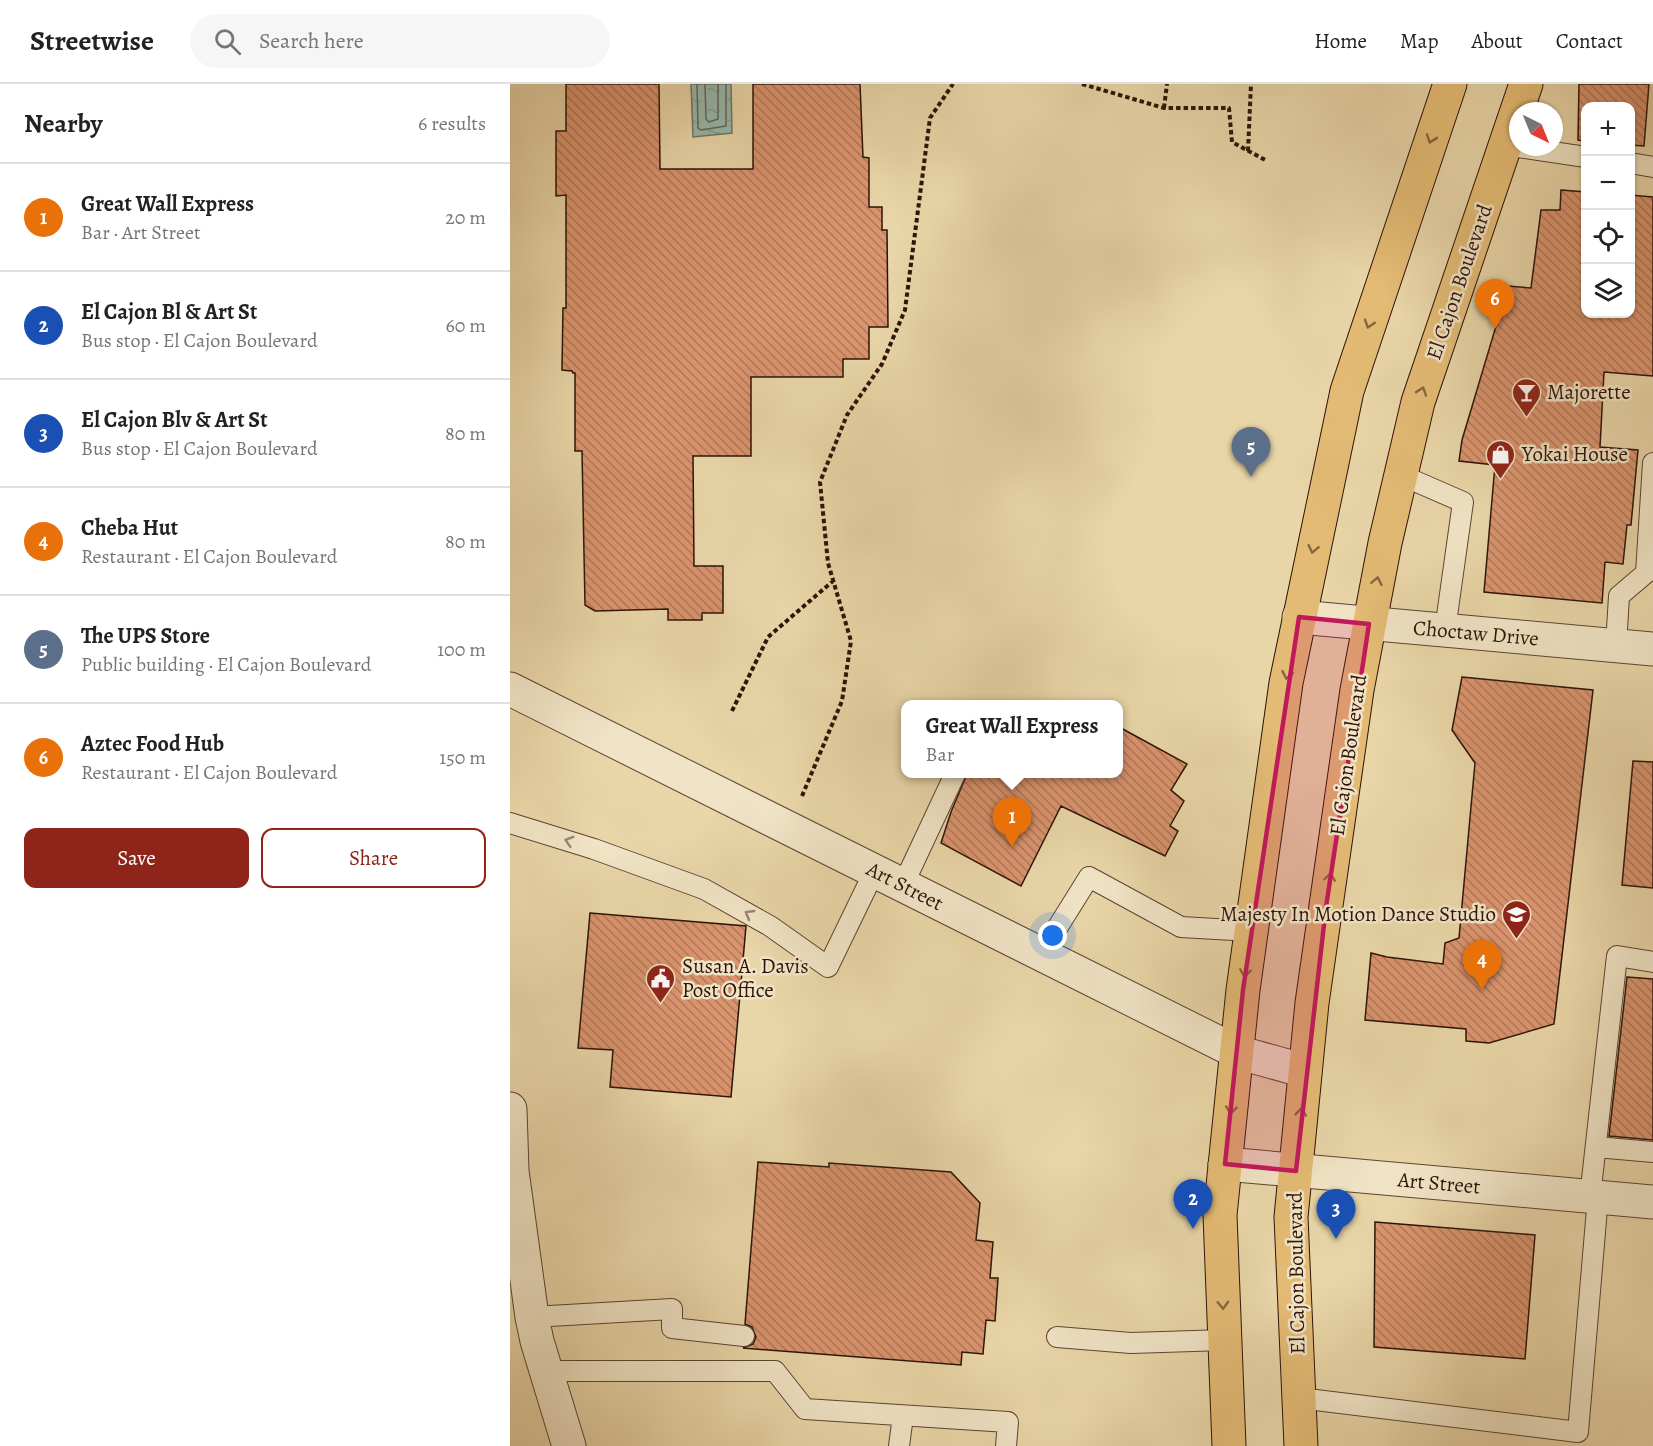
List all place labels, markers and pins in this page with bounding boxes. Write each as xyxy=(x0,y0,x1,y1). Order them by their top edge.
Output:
pin: 6 xyxy=(1476,280,1514,329)
bar icon: Majorette xyxy=(1510,376,1542,418)
place label: Majorette xyxy=(1547,378,1631,406)
pin: 5 xyxy=(1232,428,1270,477)
shop icon: Yokai House xyxy=(1485,438,1517,480)
place label: Yokai House xyxy=(1521,440,1628,468)
pin: 1 xyxy=(992,798,1032,847)
school or university icon: Majesty In Motion Dance Studio xyxy=(1501,898,1533,940)
place label: Majesty In Motion Dance Studio xyxy=(1220,900,1496,928)
pin: 4 xyxy=(1462,940,1502,990)
place label: Susan A. Davis Post Office xyxy=(682,952,809,1004)
public building icon: Susan A. Davis Post Office xyxy=(645,962,677,1004)
pin: 2 xyxy=(1174,1180,1212,1229)
pin: 3 xyxy=(1316,1190,1356,1239)

